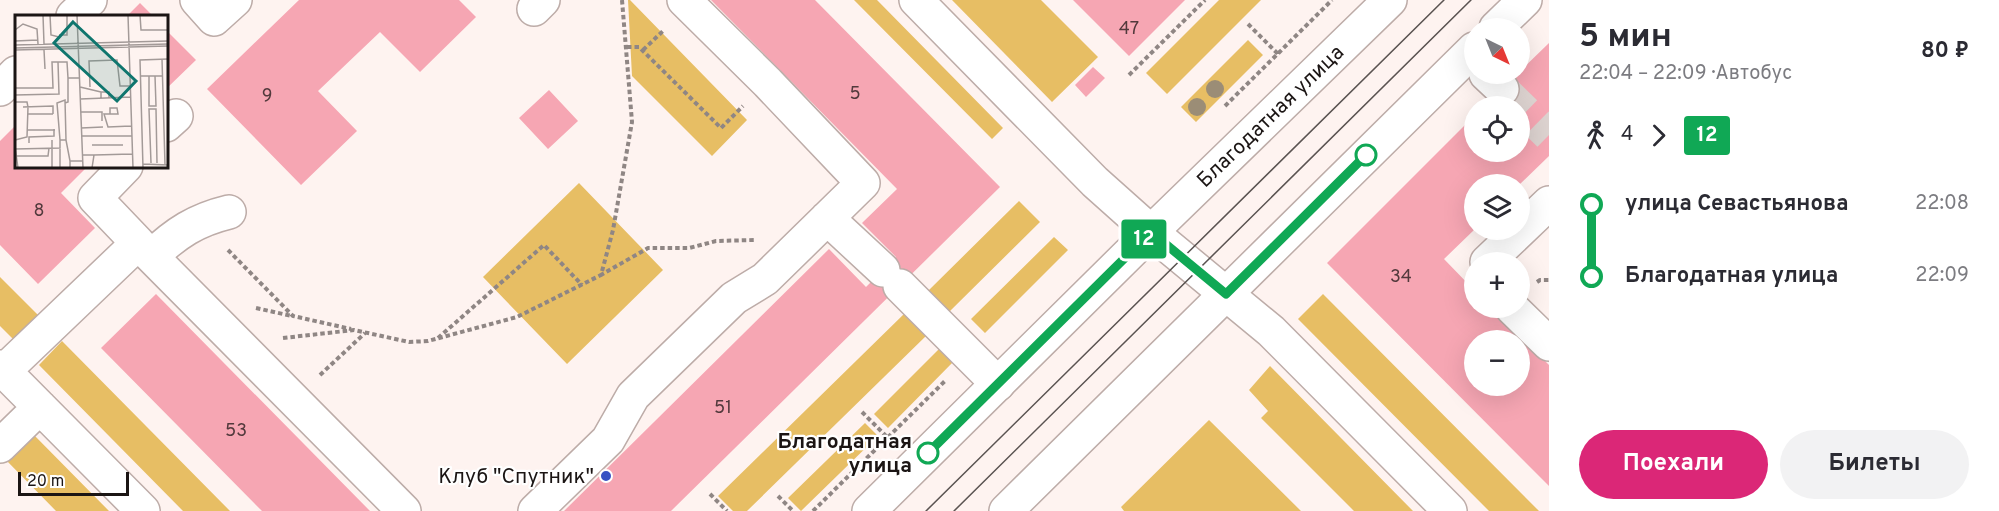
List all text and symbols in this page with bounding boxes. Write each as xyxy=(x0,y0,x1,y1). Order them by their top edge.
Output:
inset map xyxy=(15,15,168,168)
text: 5 мин xyxy=(1579,17,1672,59)
house number: 47 xyxy=(1119,18,1139,41)
north arrow xyxy=(1464,18,1530,84)
map controls xyxy=(1464,18,1530,396)
text: 80 ₽ xyxy=(1921,38,1969,65)
street label: Благодатная улица xyxy=(1192,40,1350,194)
text: 22:04 – 22:09 · Автобус xyxy=(1579,61,1792,87)
house number: 5 xyxy=(849,83,861,106)
house number: 9 xyxy=(262,85,272,108)
button: locate xyxy=(1464,96,1530,162)
icon: walk xyxy=(1579,119,1612,152)
icon: forward xyxy=(1642,119,1675,152)
text: 4 xyxy=(1621,122,1633,148)
text: 12 xyxy=(1696,122,1718,149)
unlabelled marker xyxy=(1355,144,1377,166)
button: layers xyxy=(1464,174,1530,240)
text: улица Севастьянова xyxy=(1625,191,1848,218)
text: 22:08 xyxy=(1915,191,1969,217)
house number: 8 xyxy=(34,200,45,223)
line badge: 12 xyxy=(1117,220,1171,258)
text: 12 xyxy=(1133,226,1155,253)
button: + xyxy=(1464,252,1530,318)
text: Благодатная улица xyxy=(1625,263,1838,290)
text: 22:09 xyxy=(1915,263,1969,289)
house number: 34 xyxy=(1390,266,1412,289)
button: − xyxy=(1464,330,1530,396)
house number: 51 xyxy=(714,397,732,420)
house number: 53 xyxy=(225,420,247,443)
place label: Благодатная улица xyxy=(777,429,912,480)
button: Поехали xyxy=(1579,430,1768,499)
button: Билеты xyxy=(1780,430,1969,499)
marker: Благодатная улица xyxy=(917,442,939,464)
place label: Клуб "Спутник" xyxy=(438,464,594,491)
scale bar xyxy=(18,469,129,496)
marker: Клуб "Спутник" xyxy=(599,469,613,483)
text: 20 m xyxy=(27,472,64,492)

